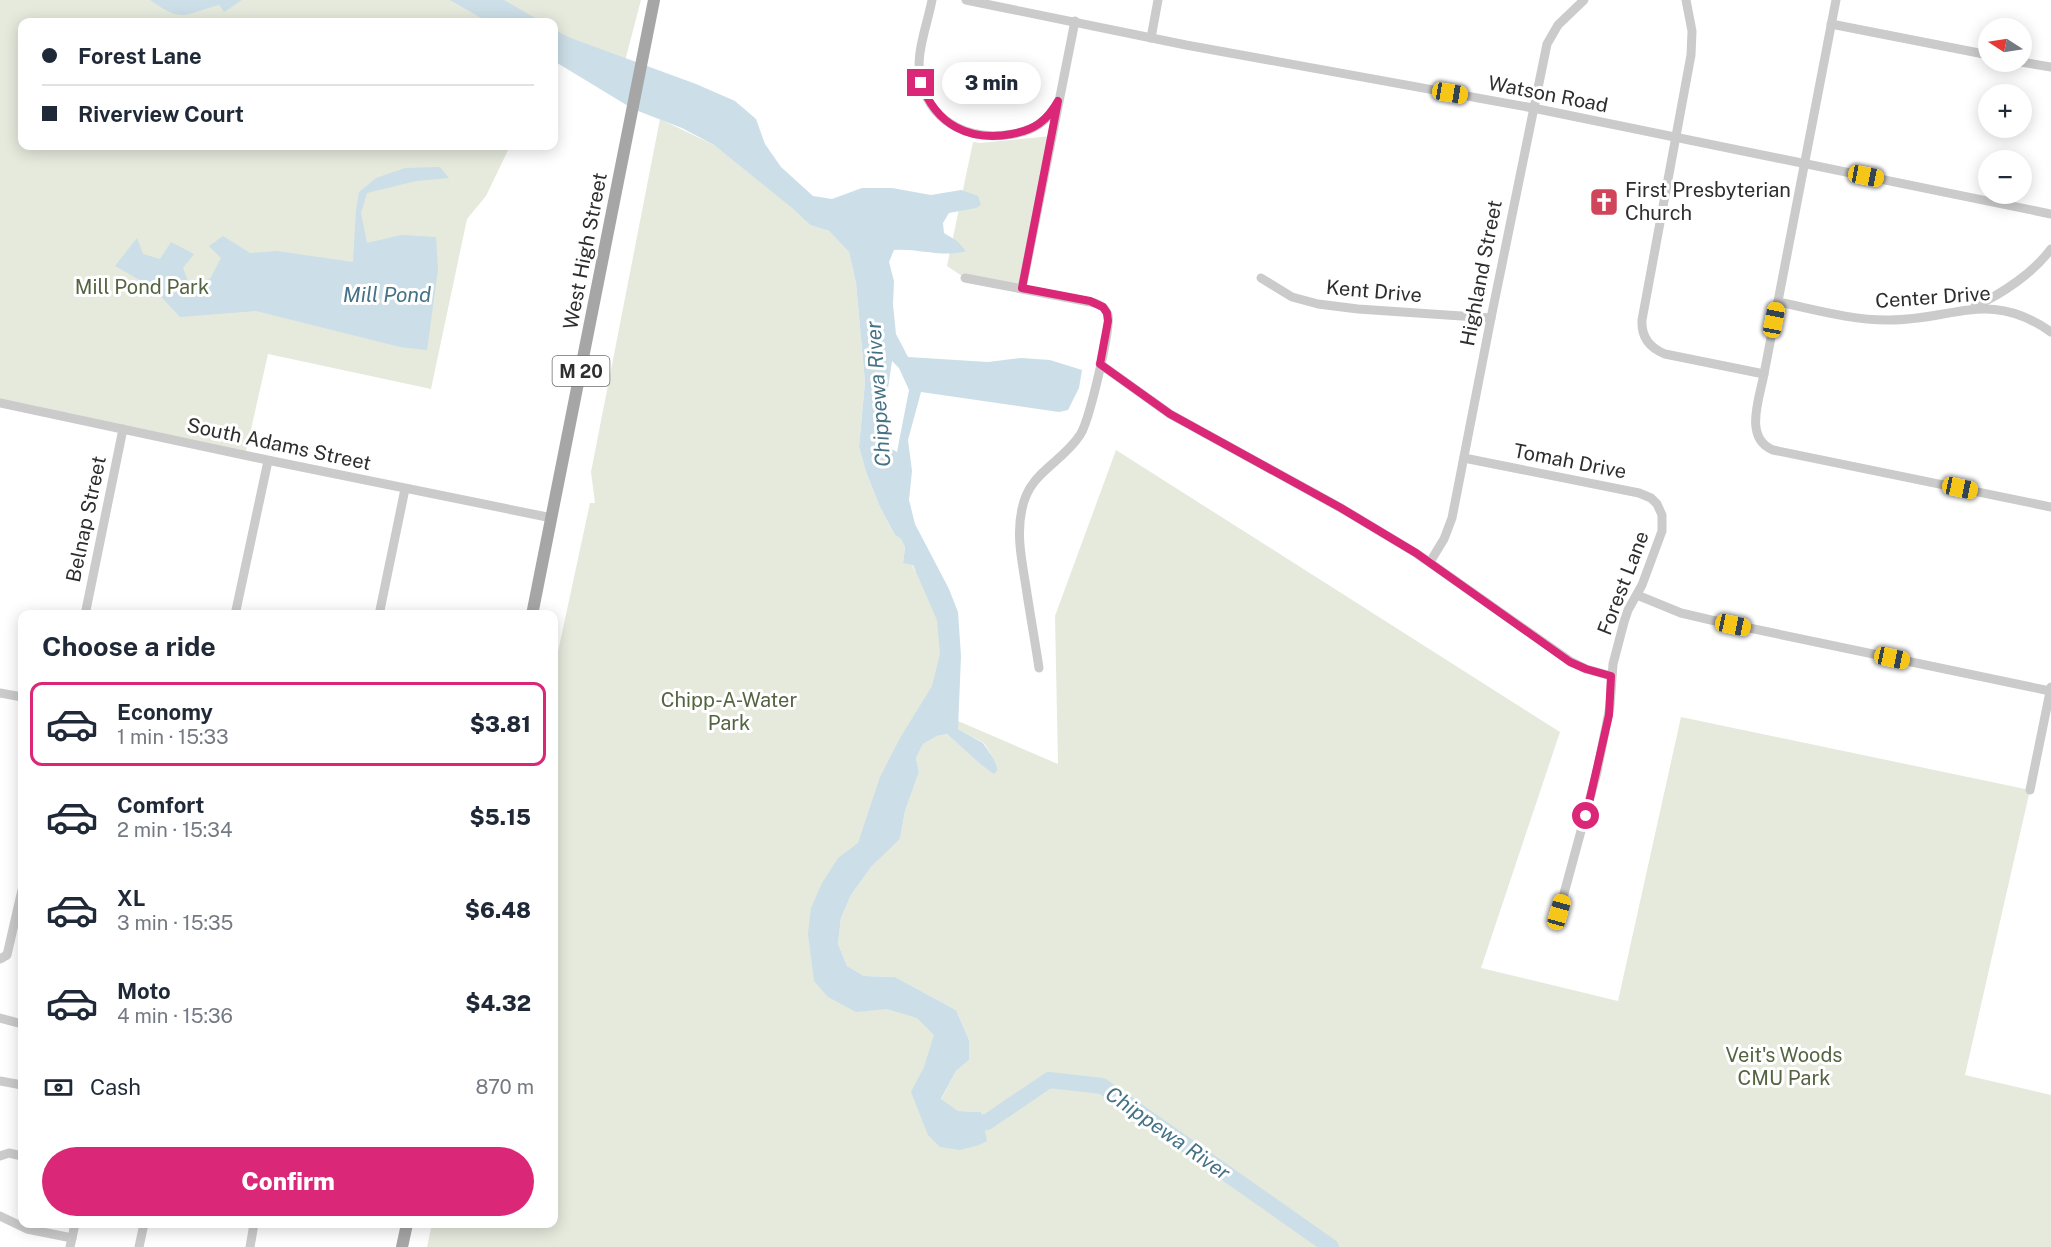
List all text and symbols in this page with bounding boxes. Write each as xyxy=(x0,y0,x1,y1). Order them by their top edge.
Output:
north arrow xyxy=(1978,18,2032,72)
map controls xyxy=(1978,18,2032,204)
text: Forest Lane xyxy=(78,43,202,69)
callout: 3 min xyxy=(942,62,1041,104)
route end xyxy=(907,69,934,96)
text: 3 min xyxy=(965,71,1018,95)
street label: Watson Road xyxy=(1486,71,1610,117)
car xyxy=(1431,81,1469,105)
button: + xyxy=(1978,84,2032,138)
text: Riverview Court xyxy=(78,101,244,127)
button: − xyxy=(1978,150,2032,204)
car xyxy=(1847,164,1885,188)
street label: West High Street xyxy=(558,170,612,332)
place label: First Presbyterian Church xyxy=(1625,178,1791,225)
church icon: First Presbyterian Church xyxy=(1588,186,1620,218)
street label: Highland Street xyxy=(1455,198,1507,348)
park label: Mill Pond Park xyxy=(75,275,209,299)
street label: Kent Drive xyxy=(1325,275,1423,307)
street label: Center Drive xyxy=(1875,281,1991,313)
water label: Mill Pond xyxy=(343,282,431,307)
car xyxy=(1762,301,1786,339)
water label: Chippewa River xyxy=(860,319,896,468)
road number: M 20 xyxy=(552,356,610,386)
street label: South Adams Street xyxy=(185,413,373,475)
street label: Tomah Drive xyxy=(1512,438,1628,484)
street label: Belnap Street xyxy=(61,454,111,584)
car xyxy=(1941,475,1979,501)
street label: Forest Lane xyxy=(1592,528,1654,638)
car xyxy=(1714,612,1752,638)
text: Choose a ride xyxy=(42,630,216,662)
car xyxy=(1873,645,1911,671)
park label: Chipp-A-Water Park xyxy=(661,688,797,735)
icon: car xyxy=(45,697,99,751)
text: Economy xyxy=(117,699,213,725)
text: $3.81 xyxy=(470,711,531,737)
text: 1 min · 15:33 xyxy=(117,725,229,749)
icon: car xyxy=(45,790,99,844)
text: Comfort xyxy=(117,792,204,818)
route start xyxy=(1572,802,1599,829)
text: $5.15 xyxy=(469,804,531,830)
text: 2 min · 15:34 xyxy=(117,818,232,842)
icon: car xyxy=(45,883,99,937)
text: XL xyxy=(117,885,145,911)
car xyxy=(1545,892,1573,932)
text: $6.48 xyxy=(465,897,531,923)
text: 3 min · 15:35 xyxy=(117,911,233,935)
icon: car xyxy=(45,976,99,1030)
text: Moto xyxy=(117,978,171,1004)
text: $4.32 xyxy=(465,990,531,1016)
text: 4 min · 15:36 xyxy=(117,1004,233,1028)
park label: Veit's Woods CMU Park xyxy=(1726,1043,1842,1090)
icon: cash xyxy=(42,1071,75,1104)
text: Cash xyxy=(90,1074,141,1100)
text: 870 m xyxy=(475,1075,534,1099)
water label: Chippewa River xyxy=(1101,1081,1236,1186)
button: Confirm xyxy=(42,1147,534,1216)

